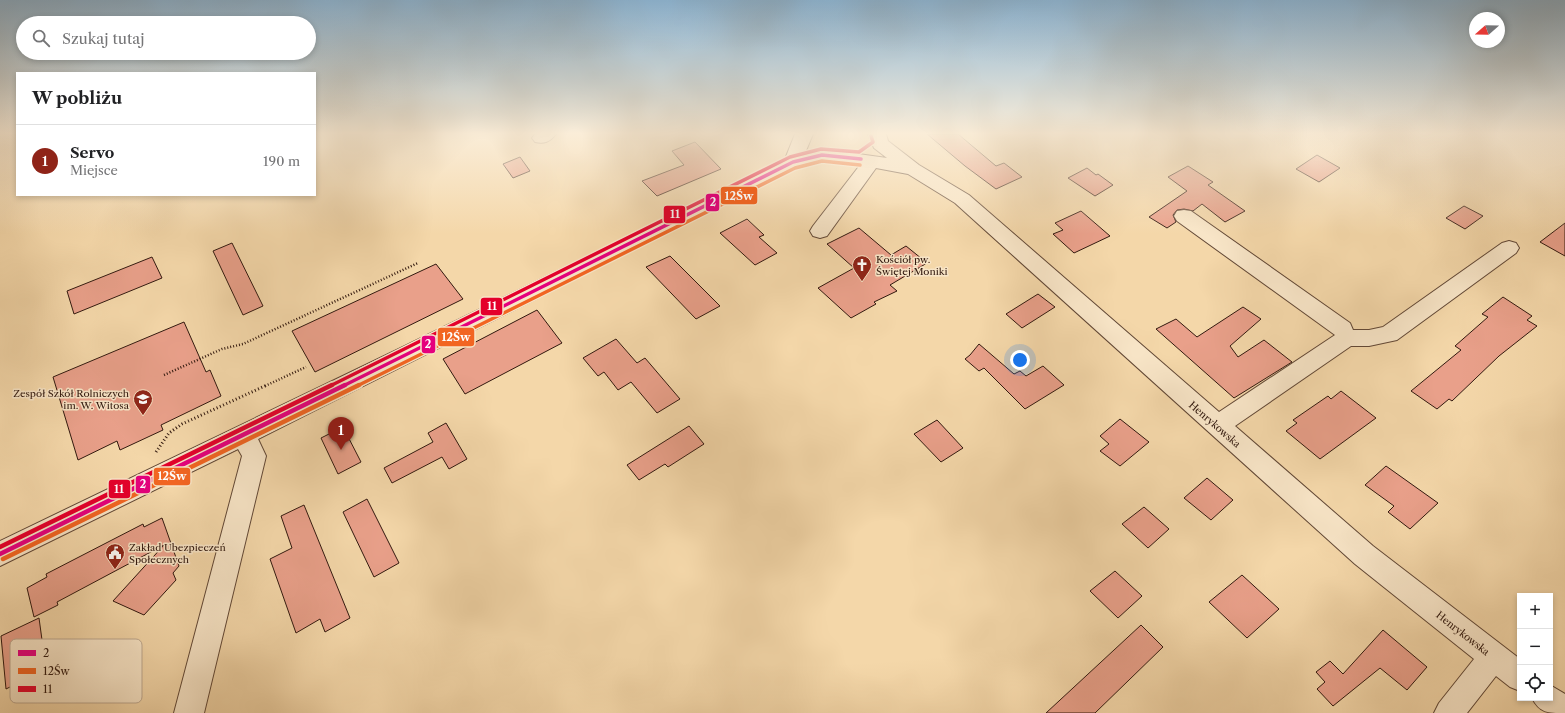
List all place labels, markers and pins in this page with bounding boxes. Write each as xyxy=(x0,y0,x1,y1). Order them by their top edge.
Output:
place label: Kościół pw. Świętej Moniki xyxy=(876,253,948,278)
church icon: Kościół pw. Świętej Moniki xyxy=(851,254,873,282)
place label: Zespół Szkół Rolniczych im. W. Witosa xyxy=(13,387,130,412)
school or university icon: Zespół Szkół Rolniczych im. W. Witosa xyxy=(132,388,154,416)
pin: 1 xyxy=(328,417,354,450)
place label: Zakład Ubezpieczeń Społecznych xyxy=(129,541,226,566)
public building icon: Zakład Ubezpieczeń Społecznych xyxy=(104,542,126,570)

